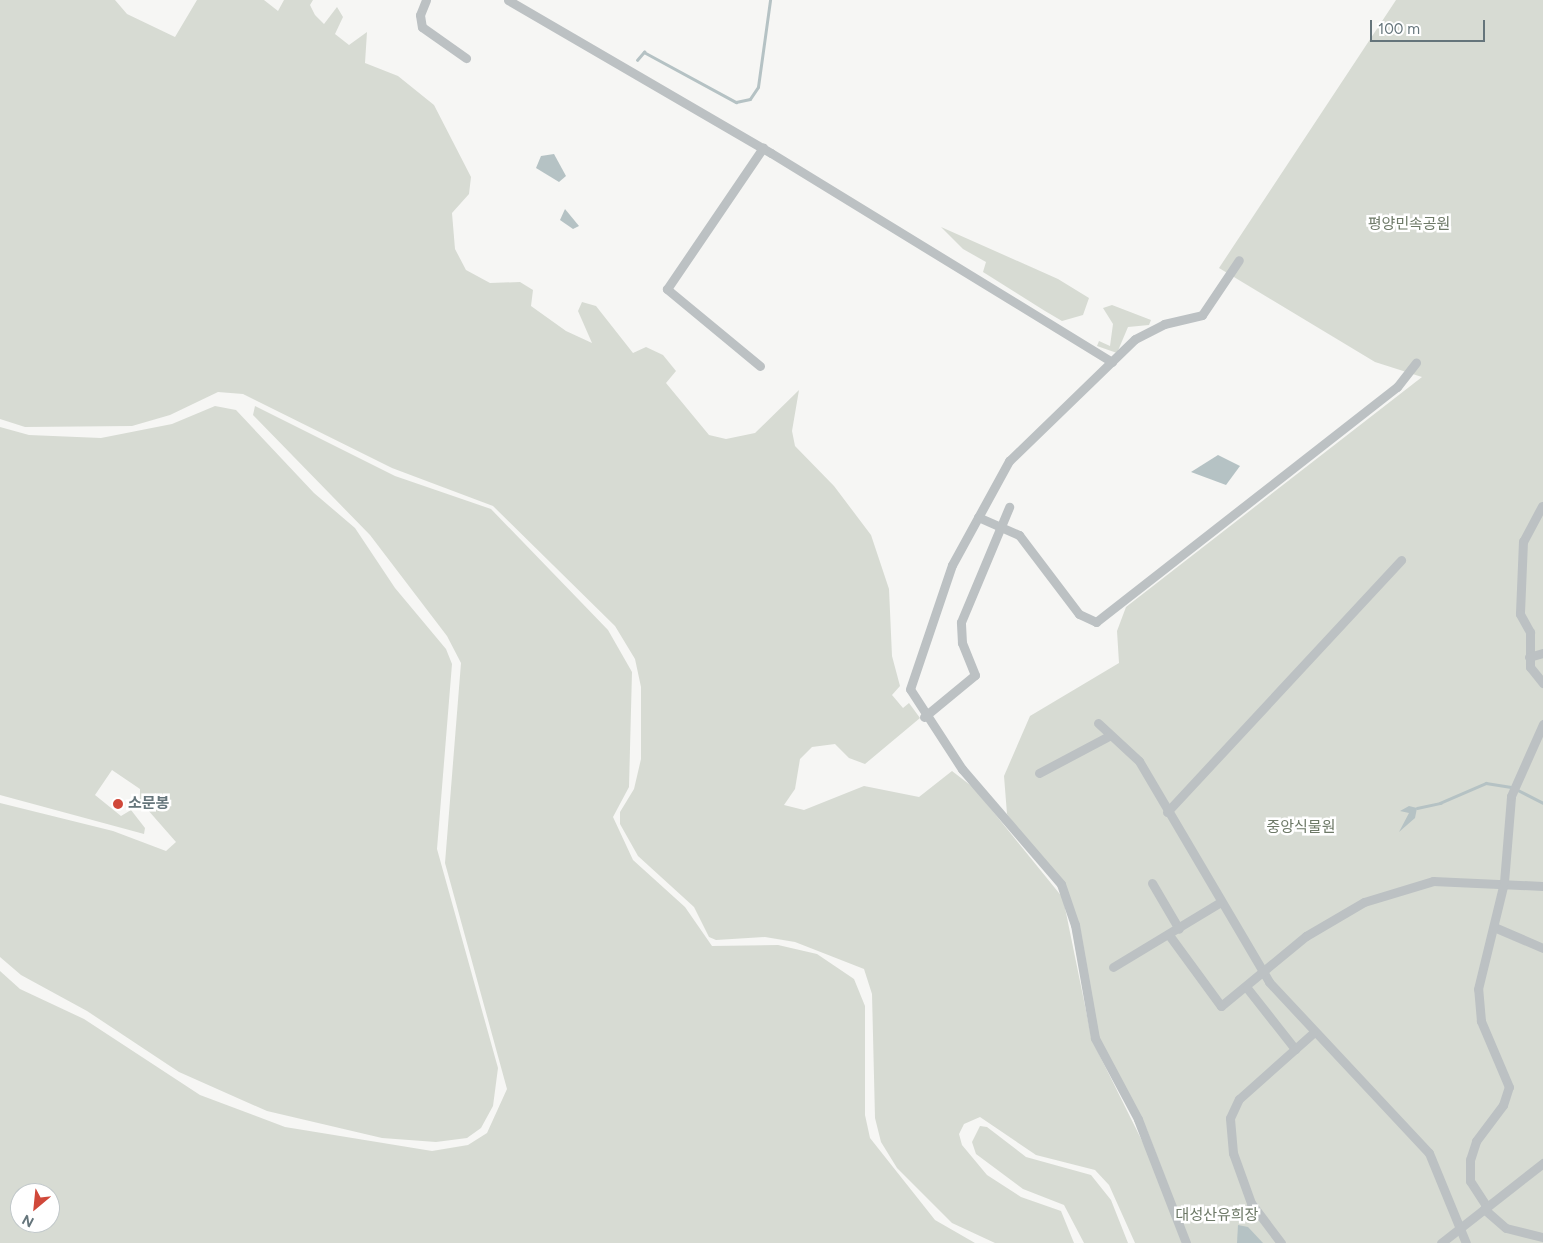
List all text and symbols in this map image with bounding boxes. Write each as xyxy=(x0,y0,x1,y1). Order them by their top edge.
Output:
scale bar xyxy=(1373,10,1488,42)
text: 100 m xyxy=(1378,20,1420,38)
park label: 평양민속공원 xyxy=(1368,216,1450,234)
place label: 소문봉 xyxy=(128,795,169,813)
marker: 소문봉 xyxy=(112,798,124,810)
park label: 중앙식물원 xyxy=(1267,819,1335,837)
north arrow xyxy=(10,1183,60,1233)
park label: 대성산유희장 xyxy=(1176,1207,1258,1225)
text: N xyxy=(19,1211,37,1231)

